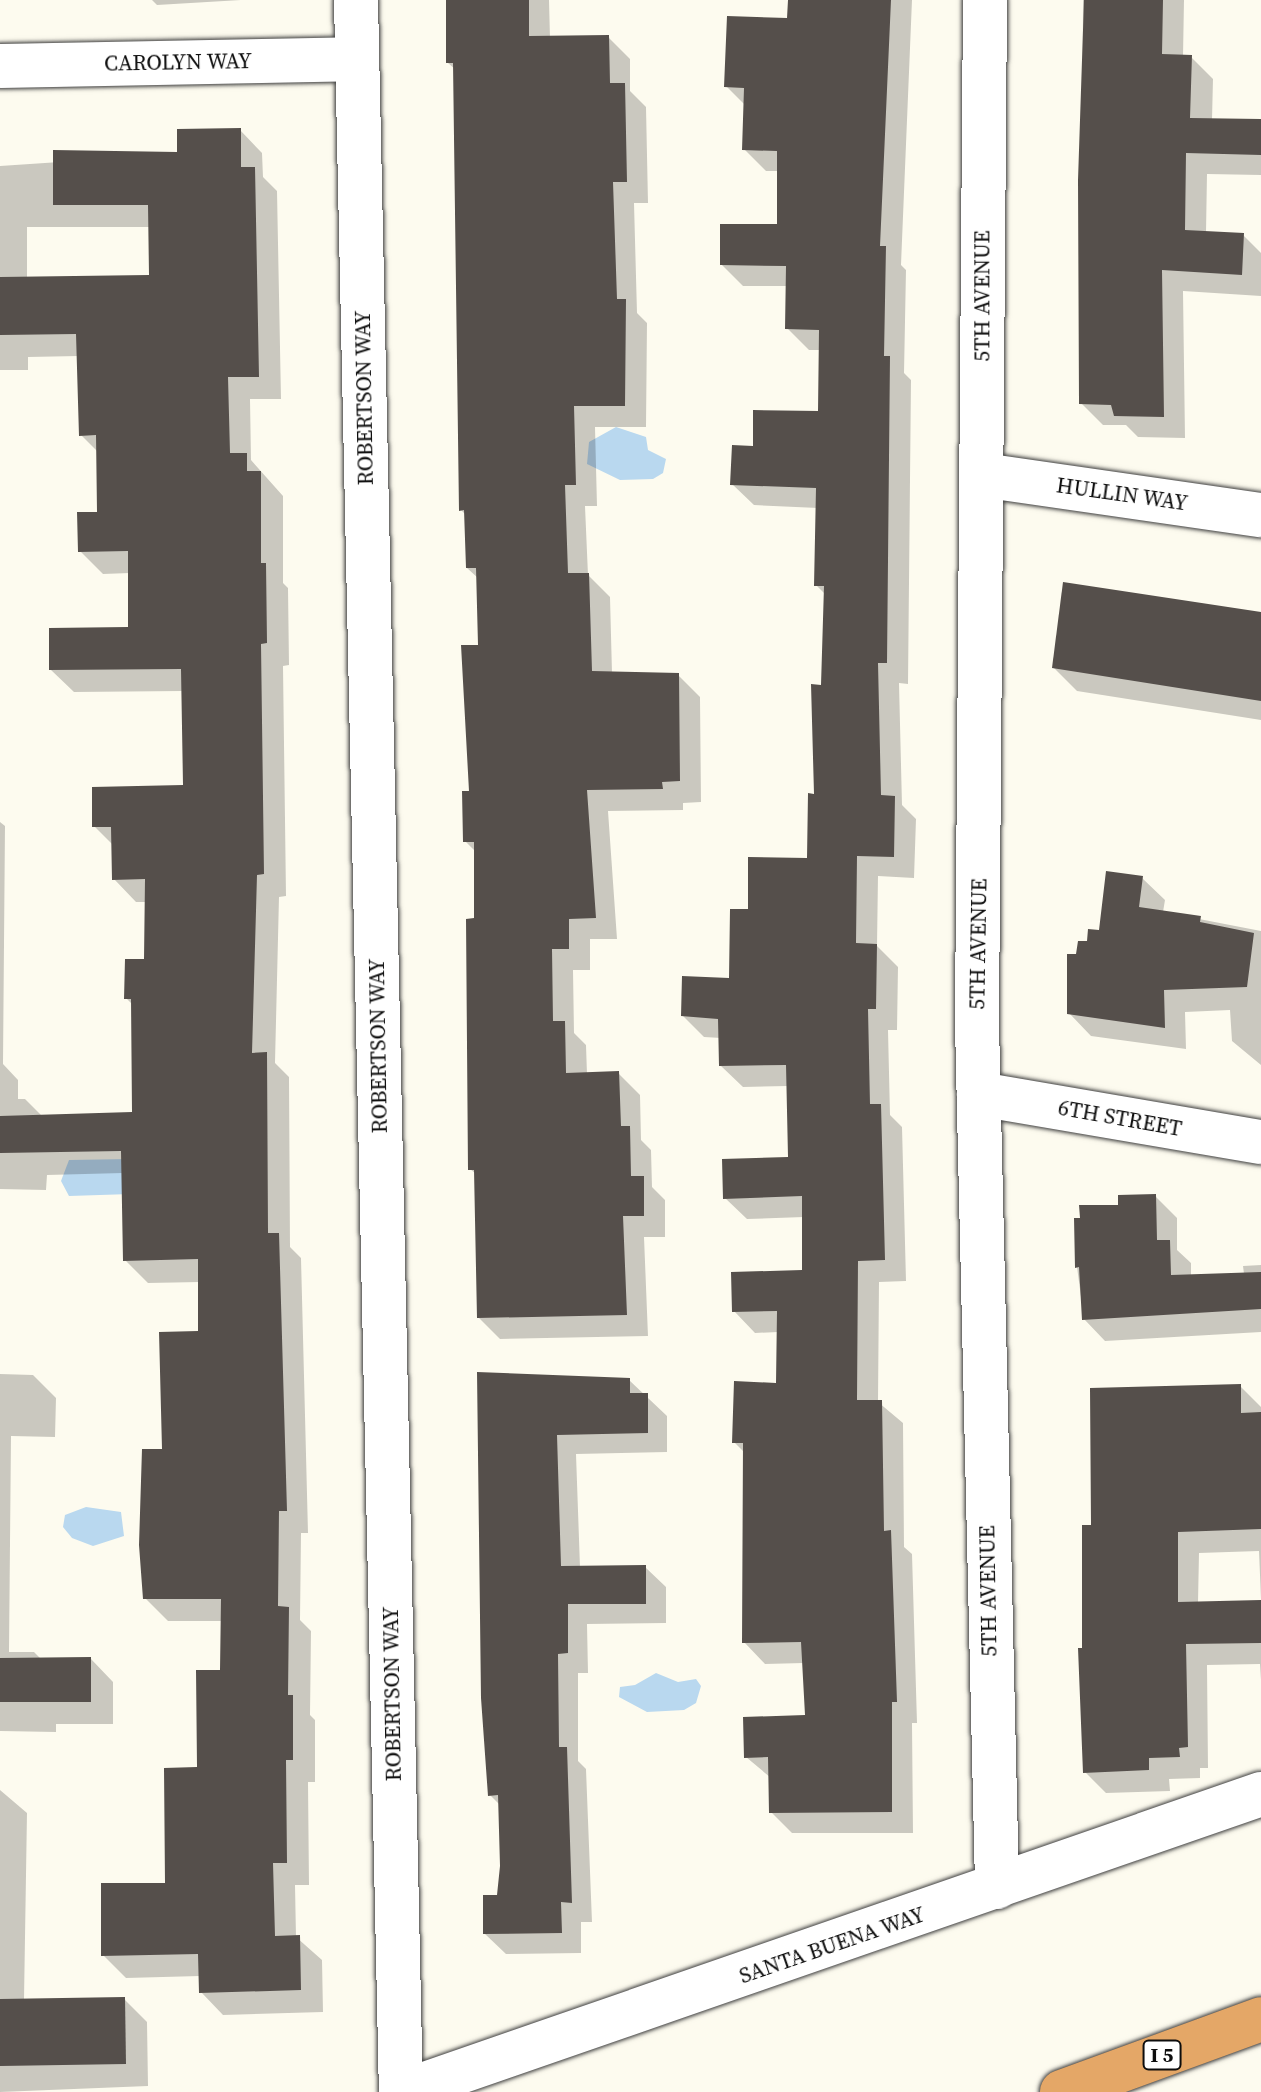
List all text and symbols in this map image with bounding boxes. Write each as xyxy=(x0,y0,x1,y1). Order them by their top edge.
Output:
street label: CAROLYN WAY xyxy=(104,48,252,76)
street label: 5TH AVENUE xyxy=(969,230,995,362)
street label: ROBERTSON WAY xyxy=(349,310,379,486)
street label: HULLIN WAY xyxy=(1054,472,1190,516)
street label: 5TH AVENUE xyxy=(964,878,992,1010)
street label: ROBERTSON WAY xyxy=(363,958,393,1134)
street label: 6TH STREET xyxy=(1056,1094,1184,1142)
street label: 5TH AVENUE xyxy=(974,1525,1002,1657)
street label: ROBERTSON WAY xyxy=(377,1606,407,1782)
street label: SANTA BUENA WAY xyxy=(735,1901,929,1989)
road number: I 5 xyxy=(1142,2039,1182,2071)

